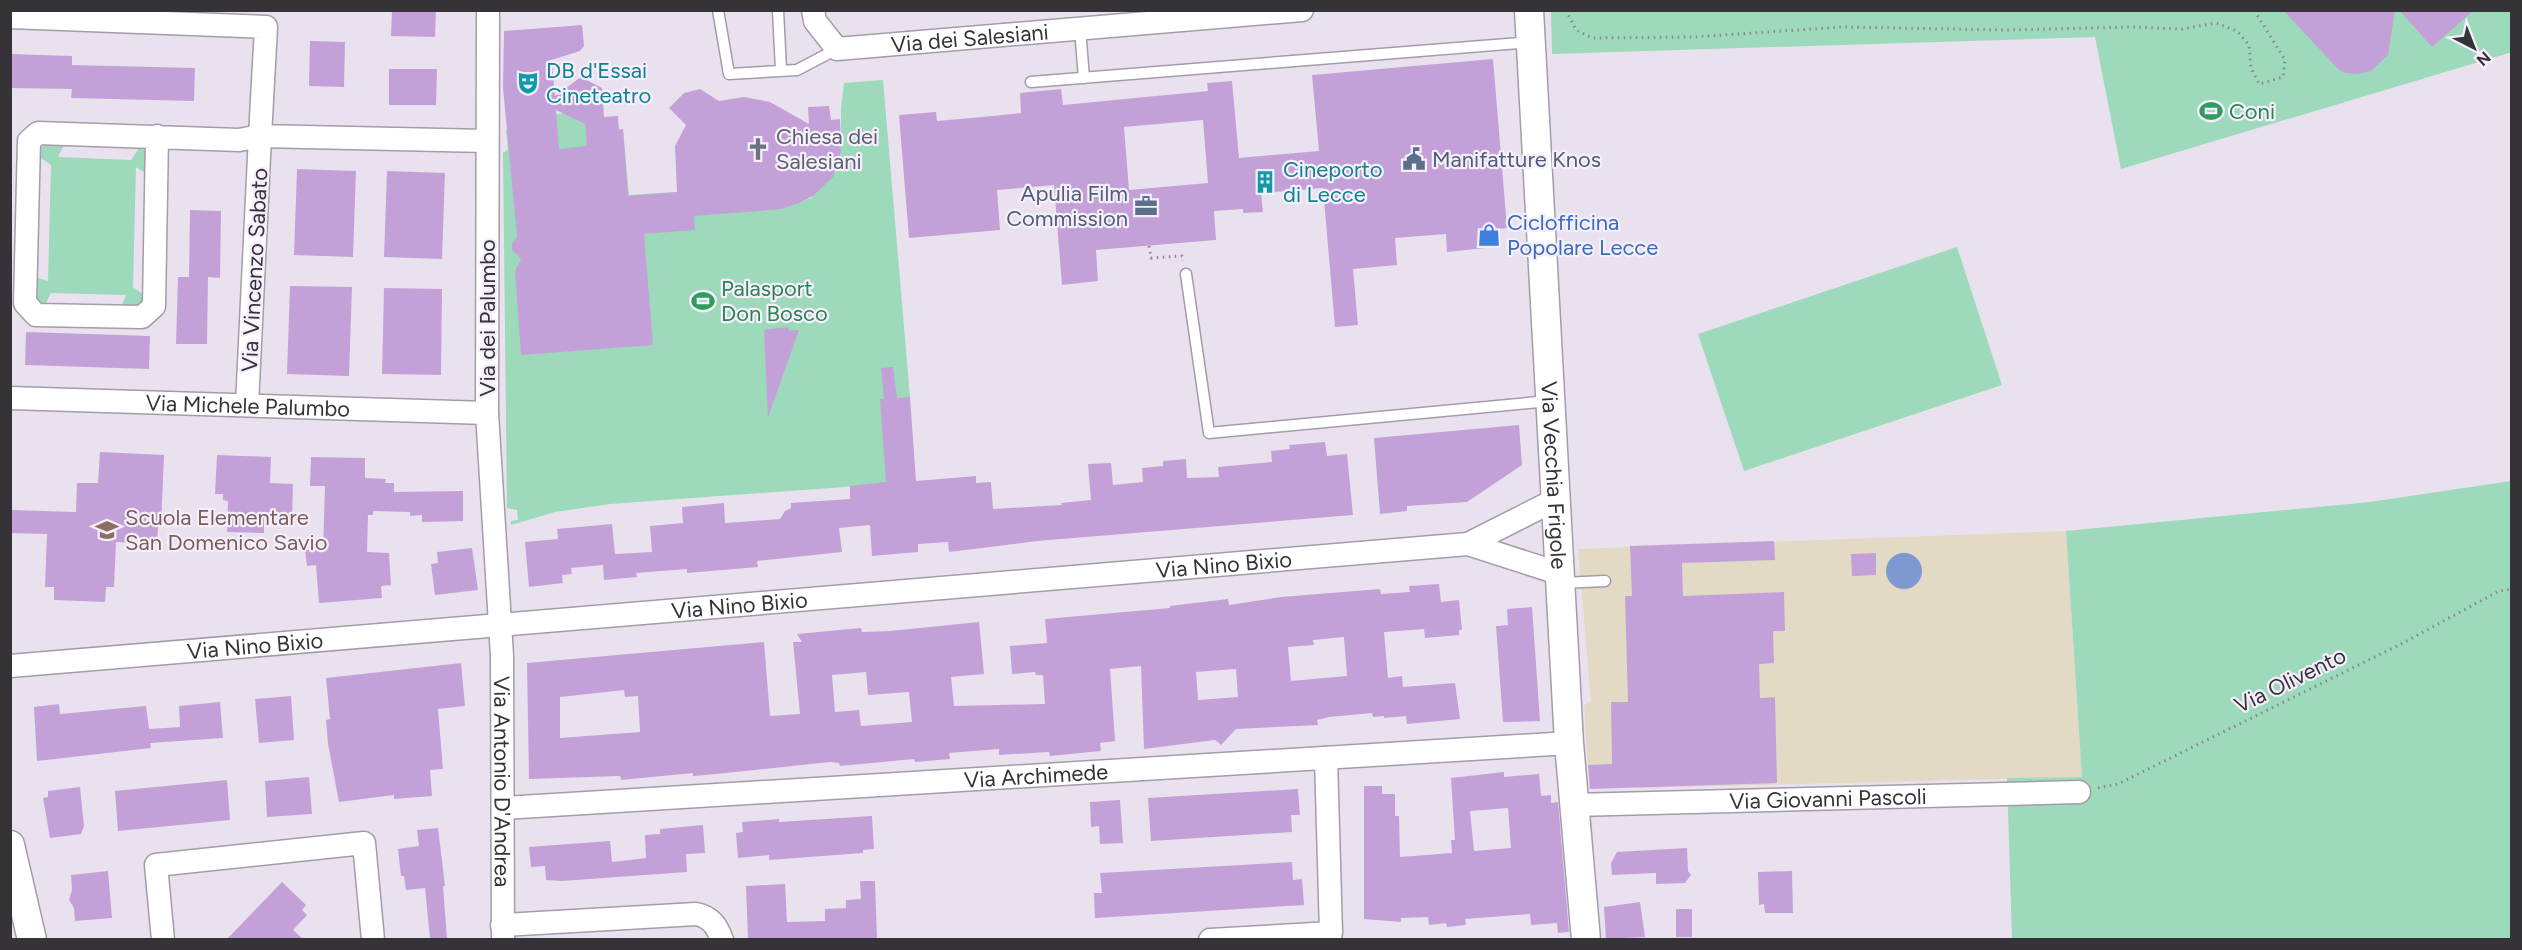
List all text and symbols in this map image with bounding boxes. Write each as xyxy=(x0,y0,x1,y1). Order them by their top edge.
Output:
street label: Via dei Salesiani xyxy=(890,18,1050,58)
north arrow xyxy=(2444,18,2504,78)
text: N xyxy=(2473,48,2495,70)
place label: DB d'Essai Cineteatro xyxy=(546,57,651,109)
theatre icon: DB d'Essai Cineteatro xyxy=(515,70,541,96)
sports icon: Coni xyxy=(2198,98,2224,124)
place label: Coni xyxy=(2229,98,2275,125)
place label: Chiesa dei Salesiani xyxy=(776,123,878,175)
church icon: Chiesa dei Salesiani xyxy=(745,136,771,162)
public building icon: Manifatture Knos xyxy=(1401,146,1427,172)
place label: Manifatture Knos xyxy=(1432,146,1601,173)
place label: Cineporto di Lecce xyxy=(1283,156,1382,208)
street label: Via Vincenzo Sabato xyxy=(236,167,273,373)
building icon: Cineporto di Lecce xyxy=(1252,169,1278,195)
place label: Apulia Film Commission xyxy=(1006,180,1128,232)
office icon: Apulia Film Commission xyxy=(1133,193,1159,219)
place label: Ciclofficina Popolare Lecce xyxy=(1507,209,1658,261)
shop icon: Ciclofficina Popolare Lecce xyxy=(1476,222,1502,248)
street label: Via dei Palumbo xyxy=(474,239,501,397)
place label: Palasport Don Bosco xyxy=(721,275,828,327)
sports icon: Palasport Don Bosco xyxy=(690,288,716,314)
street label: Via Vecchia Frigole xyxy=(1535,381,1572,570)
street label: Via Michele Palumbo xyxy=(145,389,351,423)
place label: Scuola Elementare San Domenico Savio xyxy=(125,504,327,556)
school or university icon: Scuola Elementare San Domenico Savio xyxy=(94,517,120,543)
street label: Via Nino Bixio xyxy=(1155,546,1293,584)
street label: Via Nino Bixio xyxy=(670,586,809,625)
street label: Via Nino Bixio xyxy=(186,627,324,665)
street label: Via Olivento xyxy=(2230,642,2350,719)
street label: Via Antonio D'Andrea xyxy=(488,676,516,887)
street label: Via Archimede xyxy=(963,758,1109,794)
street label: Via Giovanni Pascoli xyxy=(1729,783,1927,815)

